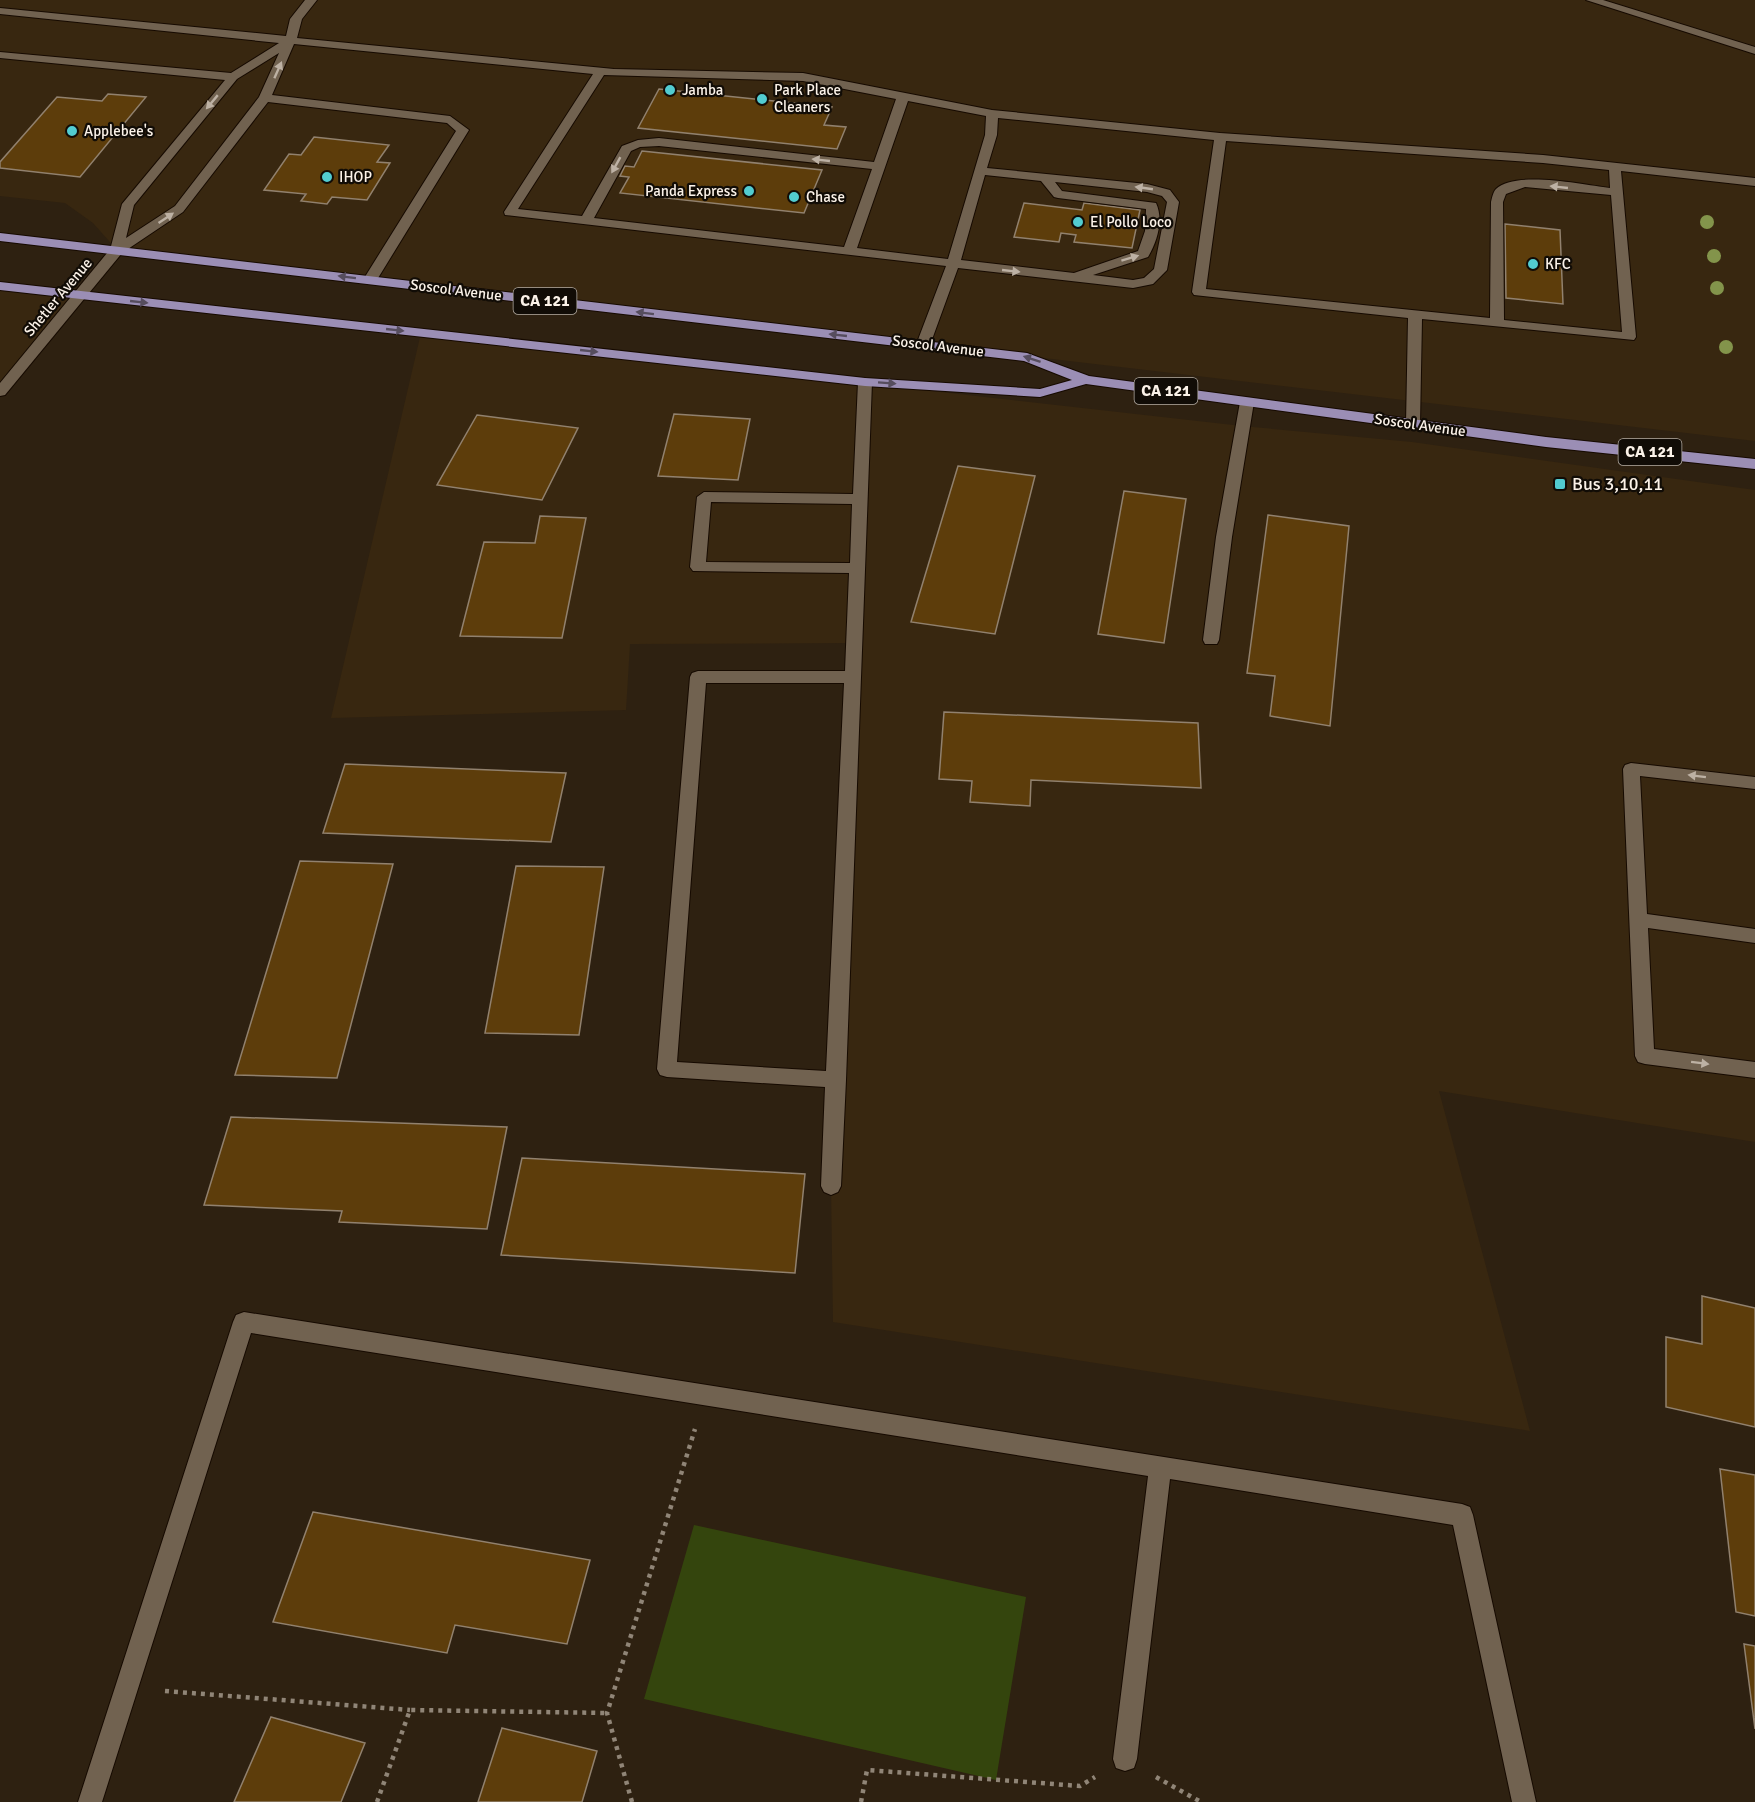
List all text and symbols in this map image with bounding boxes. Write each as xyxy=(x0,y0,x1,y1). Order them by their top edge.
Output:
one-way arrow xyxy=(273,61,282,78)
place label: Jamba xyxy=(682,81,723,99)
place label: Park Place Cleaners xyxy=(774,81,841,116)
marker: Jamba xyxy=(663,83,677,97)
marker: Park Place Cleaners xyxy=(755,92,769,106)
one-way arrow xyxy=(206,94,219,110)
place label: Applebee's xyxy=(84,122,154,140)
marker: Applebee's xyxy=(65,124,79,138)
one-way arrow xyxy=(812,155,831,164)
one-way arrow xyxy=(611,156,621,173)
place label: IHOP xyxy=(339,168,372,186)
marker: IHOP xyxy=(320,170,334,184)
place label: Panda Express xyxy=(645,182,737,200)
one-way arrow xyxy=(1549,182,1568,192)
marker: Panda Express xyxy=(742,184,756,198)
one-way arrow xyxy=(1134,184,1153,193)
place label: Chase xyxy=(806,188,845,206)
marker: Chase xyxy=(787,190,801,204)
one-way arrow xyxy=(158,213,174,224)
place label: El Pollo Loco xyxy=(1090,213,1172,231)
marker: El Pollo Loco xyxy=(1071,215,1085,229)
one-way arrow xyxy=(1121,253,1139,262)
street label: Shetler Avenue xyxy=(20,254,96,340)
place label: KFC xyxy=(1545,255,1571,273)
marker: KFC xyxy=(1526,257,1540,271)
one-way arrow xyxy=(1001,266,1020,276)
one-way arrow xyxy=(337,273,356,282)
street label: Soscol Avenue xyxy=(409,275,503,305)
road number: CA 121 xyxy=(514,288,576,314)
one-way arrow xyxy=(129,297,148,307)
one-way arrow xyxy=(635,308,654,317)
one-way arrow xyxy=(386,325,405,335)
one-way arrow xyxy=(829,330,848,340)
street label: Soscol Avenue xyxy=(891,331,985,361)
one-way arrow xyxy=(580,347,599,356)
one-way arrow xyxy=(1023,354,1041,363)
road number: CA 121 xyxy=(1134,378,1198,404)
one-way arrow xyxy=(878,379,897,388)
street label: Soscol Avenue xyxy=(1373,410,1467,440)
road number: CA 121 xyxy=(1618,439,1682,465)
place label: Bus 3,10,11 xyxy=(1572,473,1663,495)
marker: Bus 3,10,11 xyxy=(1553,477,1567,491)
one-way arrow xyxy=(1687,772,1706,781)
one-way arrow xyxy=(1691,1058,1710,1068)

